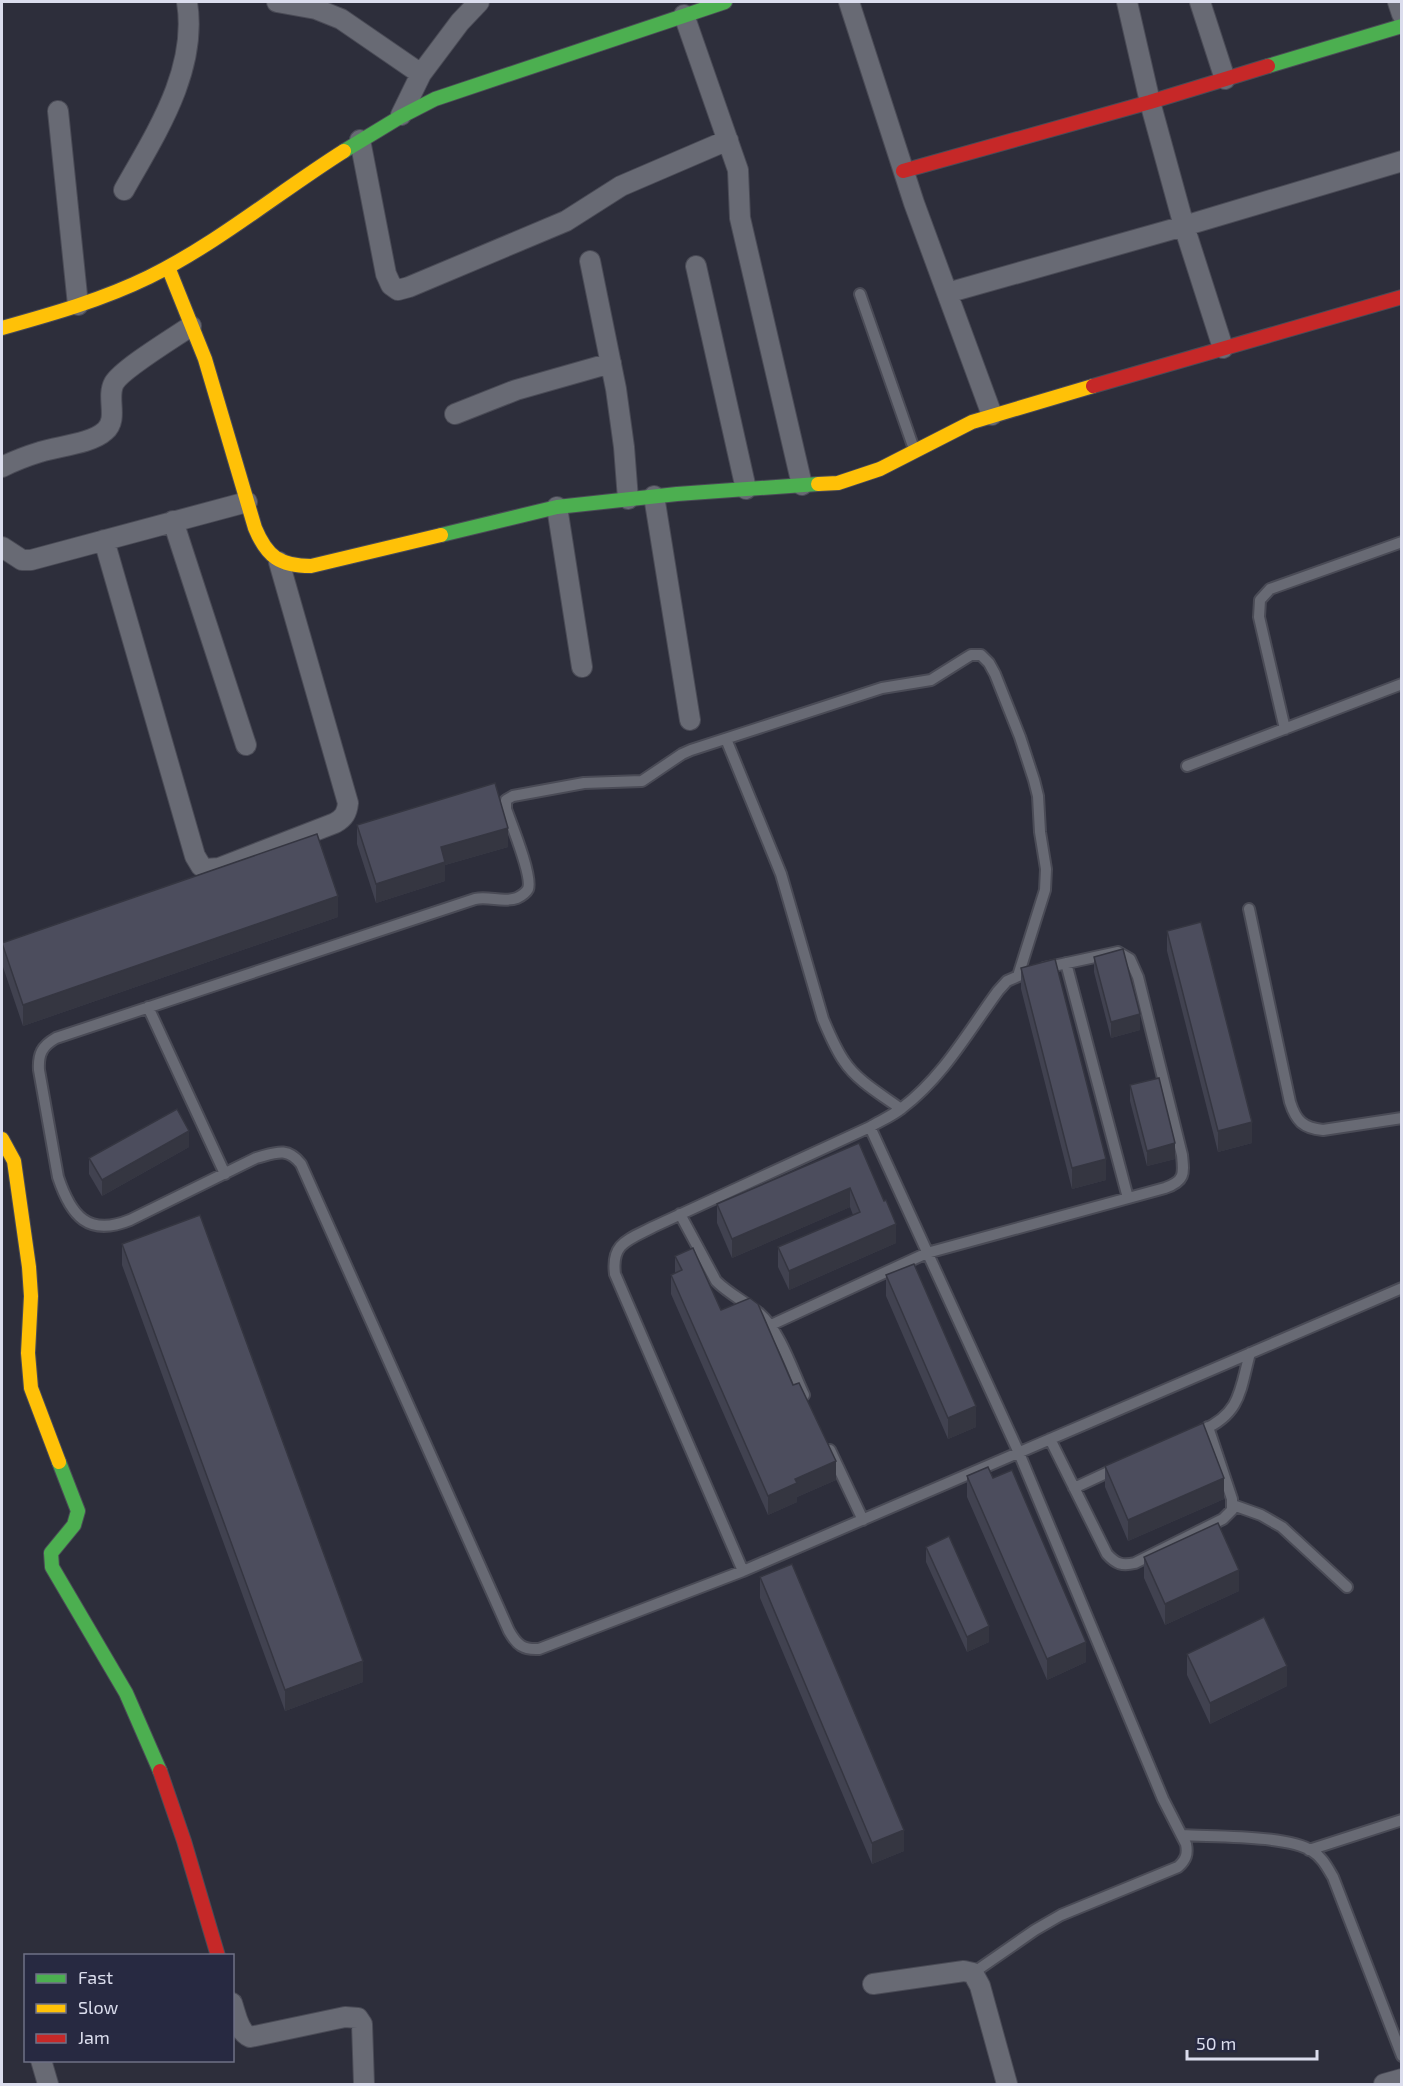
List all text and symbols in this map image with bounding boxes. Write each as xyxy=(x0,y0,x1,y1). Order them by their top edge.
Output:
legend xyxy=(24,1954,234,2062)
text: Fast xyxy=(78,1966,113,1988)
text: Slow xyxy=(78,1996,119,2018)
scale bar xyxy=(1187,2023,1318,2061)
text: Jam xyxy=(78,2026,110,2048)
text: 50 m xyxy=(1196,2032,1236,2054)

